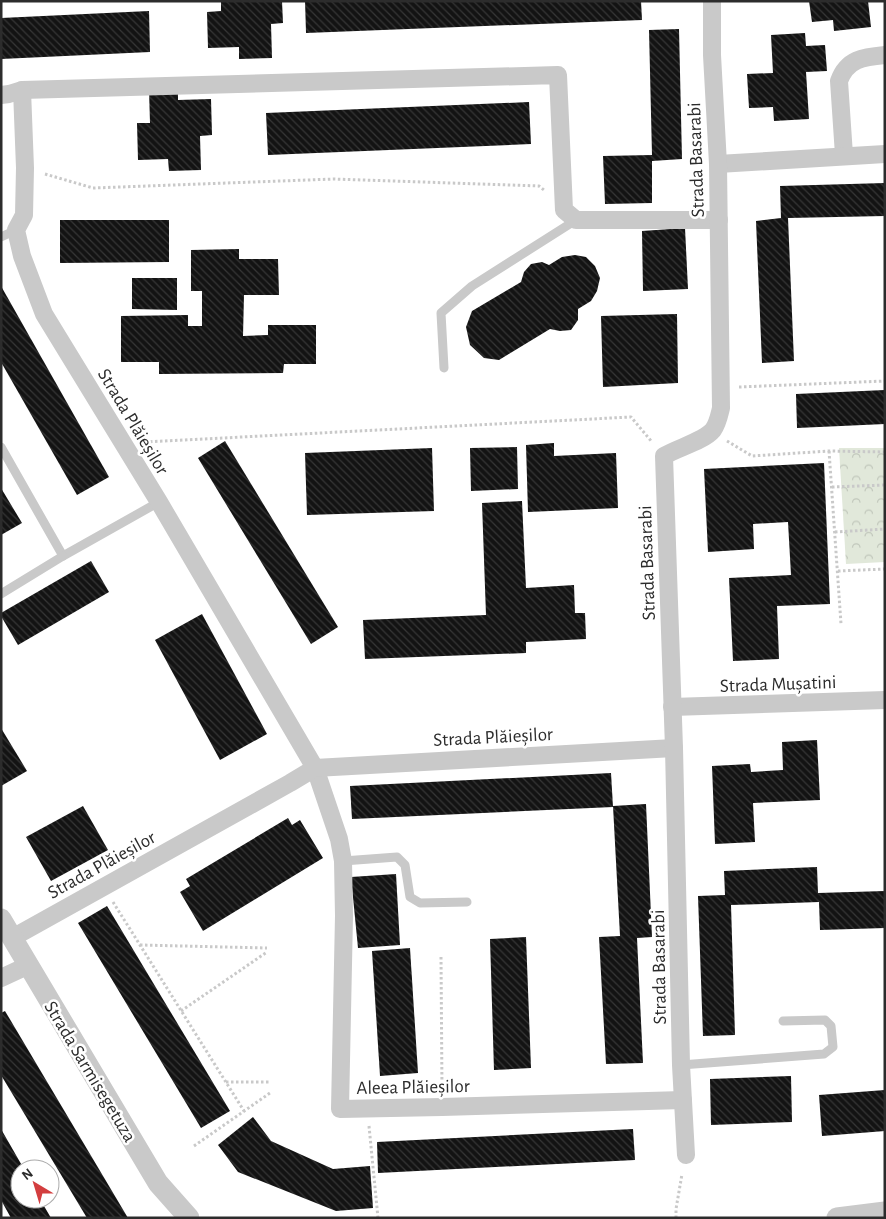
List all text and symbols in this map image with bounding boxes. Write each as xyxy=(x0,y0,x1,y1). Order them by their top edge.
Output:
street label: Strada Basarabi xyxy=(685,102,708,218)
street label: Strada Plăieșilor xyxy=(93,366,172,479)
street label: Strada Basarabi xyxy=(636,505,659,621)
street label: Strada Mușatini xyxy=(719,673,837,697)
street label: Strada Plăieșilor xyxy=(433,725,553,751)
street label: Strada Plăieșilor xyxy=(45,828,159,904)
street label: Strada Basarabi xyxy=(649,909,670,1025)
street label: Strada Sarmisegetuza xyxy=(40,998,139,1146)
street label: Aleea Plăieșilor xyxy=(356,1077,470,1099)
north arrow xyxy=(10,1159,60,1209)
text: N xyxy=(19,1166,36,1183)

